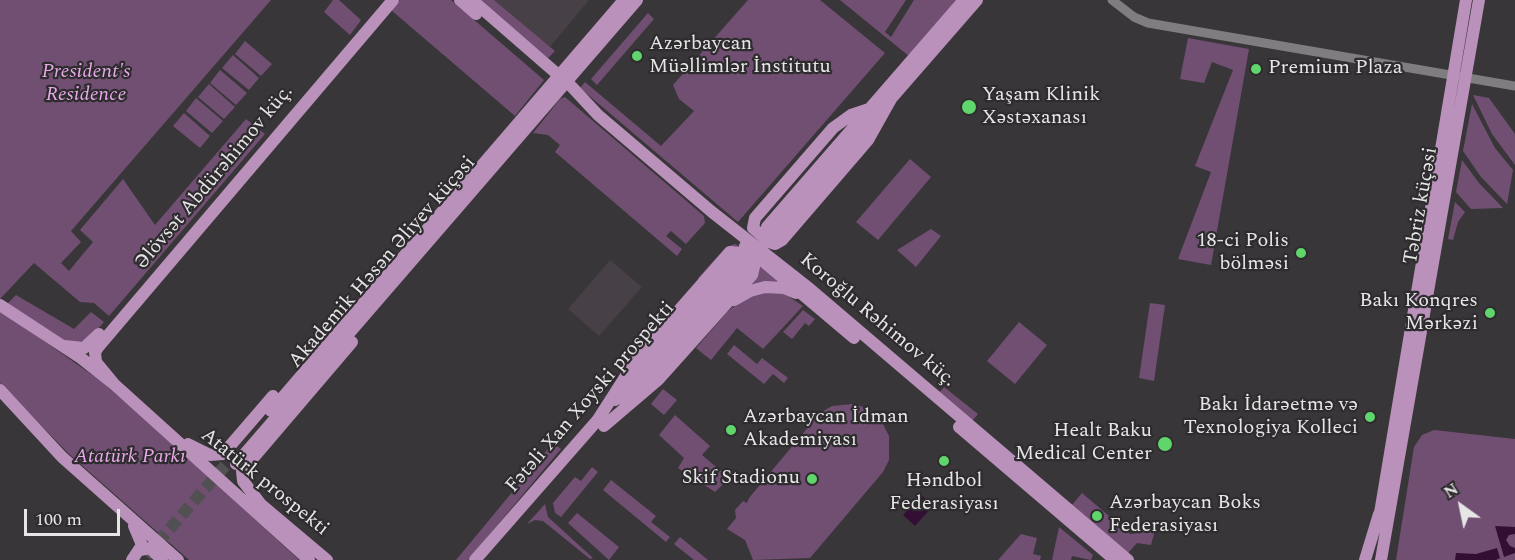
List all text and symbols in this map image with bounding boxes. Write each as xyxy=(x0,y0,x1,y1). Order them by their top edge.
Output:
place label: Azərbaycan Müəllimlər İnstitutu xyxy=(649,33,831,80)
marker: Azərbaycan Müəllimlər İnstitutu xyxy=(630,49,644,63)
place label: Premium Plaza xyxy=(1268,57,1403,81)
park label: President's Residence xyxy=(42,61,130,108)
marker: Premium Plaza xyxy=(1249,62,1263,76)
street label: Əlövsət Abdürəhimov küç. xyxy=(131,81,299,275)
place label: Yaşam Klinik Xəstəxanası xyxy=(982,84,1100,131)
marker: Yaşam Klinik Xəstəxanası xyxy=(960,98,978,116)
street label: Təbriz küçəsi xyxy=(1400,146,1444,266)
street label: Akademik Həsən Əliyev küçəsi xyxy=(284,152,482,374)
place label: 18-ci Polis bölməsi xyxy=(1197,230,1289,277)
marker: 18-ci Polis bölməsi xyxy=(1294,246,1308,260)
street label: Koroğlu Rəhimov küç. xyxy=(794,249,960,393)
place label: Bakı Konqres Mərkəzi xyxy=(1359,290,1478,337)
street label: Fətəli Xan Xoyski prospekti xyxy=(501,297,681,499)
marker: Bakı Konqres Mərkəzi xyxy=(1483,306,1497,320)
place label: Bakı İdarəetmə və Texnologiya Kolleci xyxy=(1183,394,1358,441)
place label: Azərbaycan İdman Akademiyası xyxy=(743,406,909,453)
marker: Bakı İdarəetmə və Texnologiya Kolleci xyxy=(1363,410,1377,424)
place label: Healt Baku Medical Center xyxy=(1015,420,1152,467)
marker: Azərbaycan İdman Akademiyası xyxy=(724,423,738,437)
street label: Atatürk prospekti xyxy=(195,424,333,542)
marker: Healt Baku Medical Center xyxy=(1156,435,1174,453)
park label: Atatürk Parkı xyxy=(74,446,186,470)
marker: Həndbol Federasiyası xyxy=(937,454,951,468)
place label: Skif Stadionu xyxy=(682,467,800,491)
place label: Həndbol Federasiyası xyxy=(889,470,999,517)
marker: Skif Stadionu xyxy=(805,472,819,486)
north arrow xyxy=(1431,476,1491,536)
text: N xyxy=(1439,477,1463,505)
place label: Azərbaycan Boks Federasiyası xyxy=(1109,492,1261,539)
scale bar xyxy=(27,497,123,535)
text: 100 m xyxy=(35,506,82,533)
marker: Azərbaycan Boks Federasiyası xyxy=(1090,509,1104,523)

